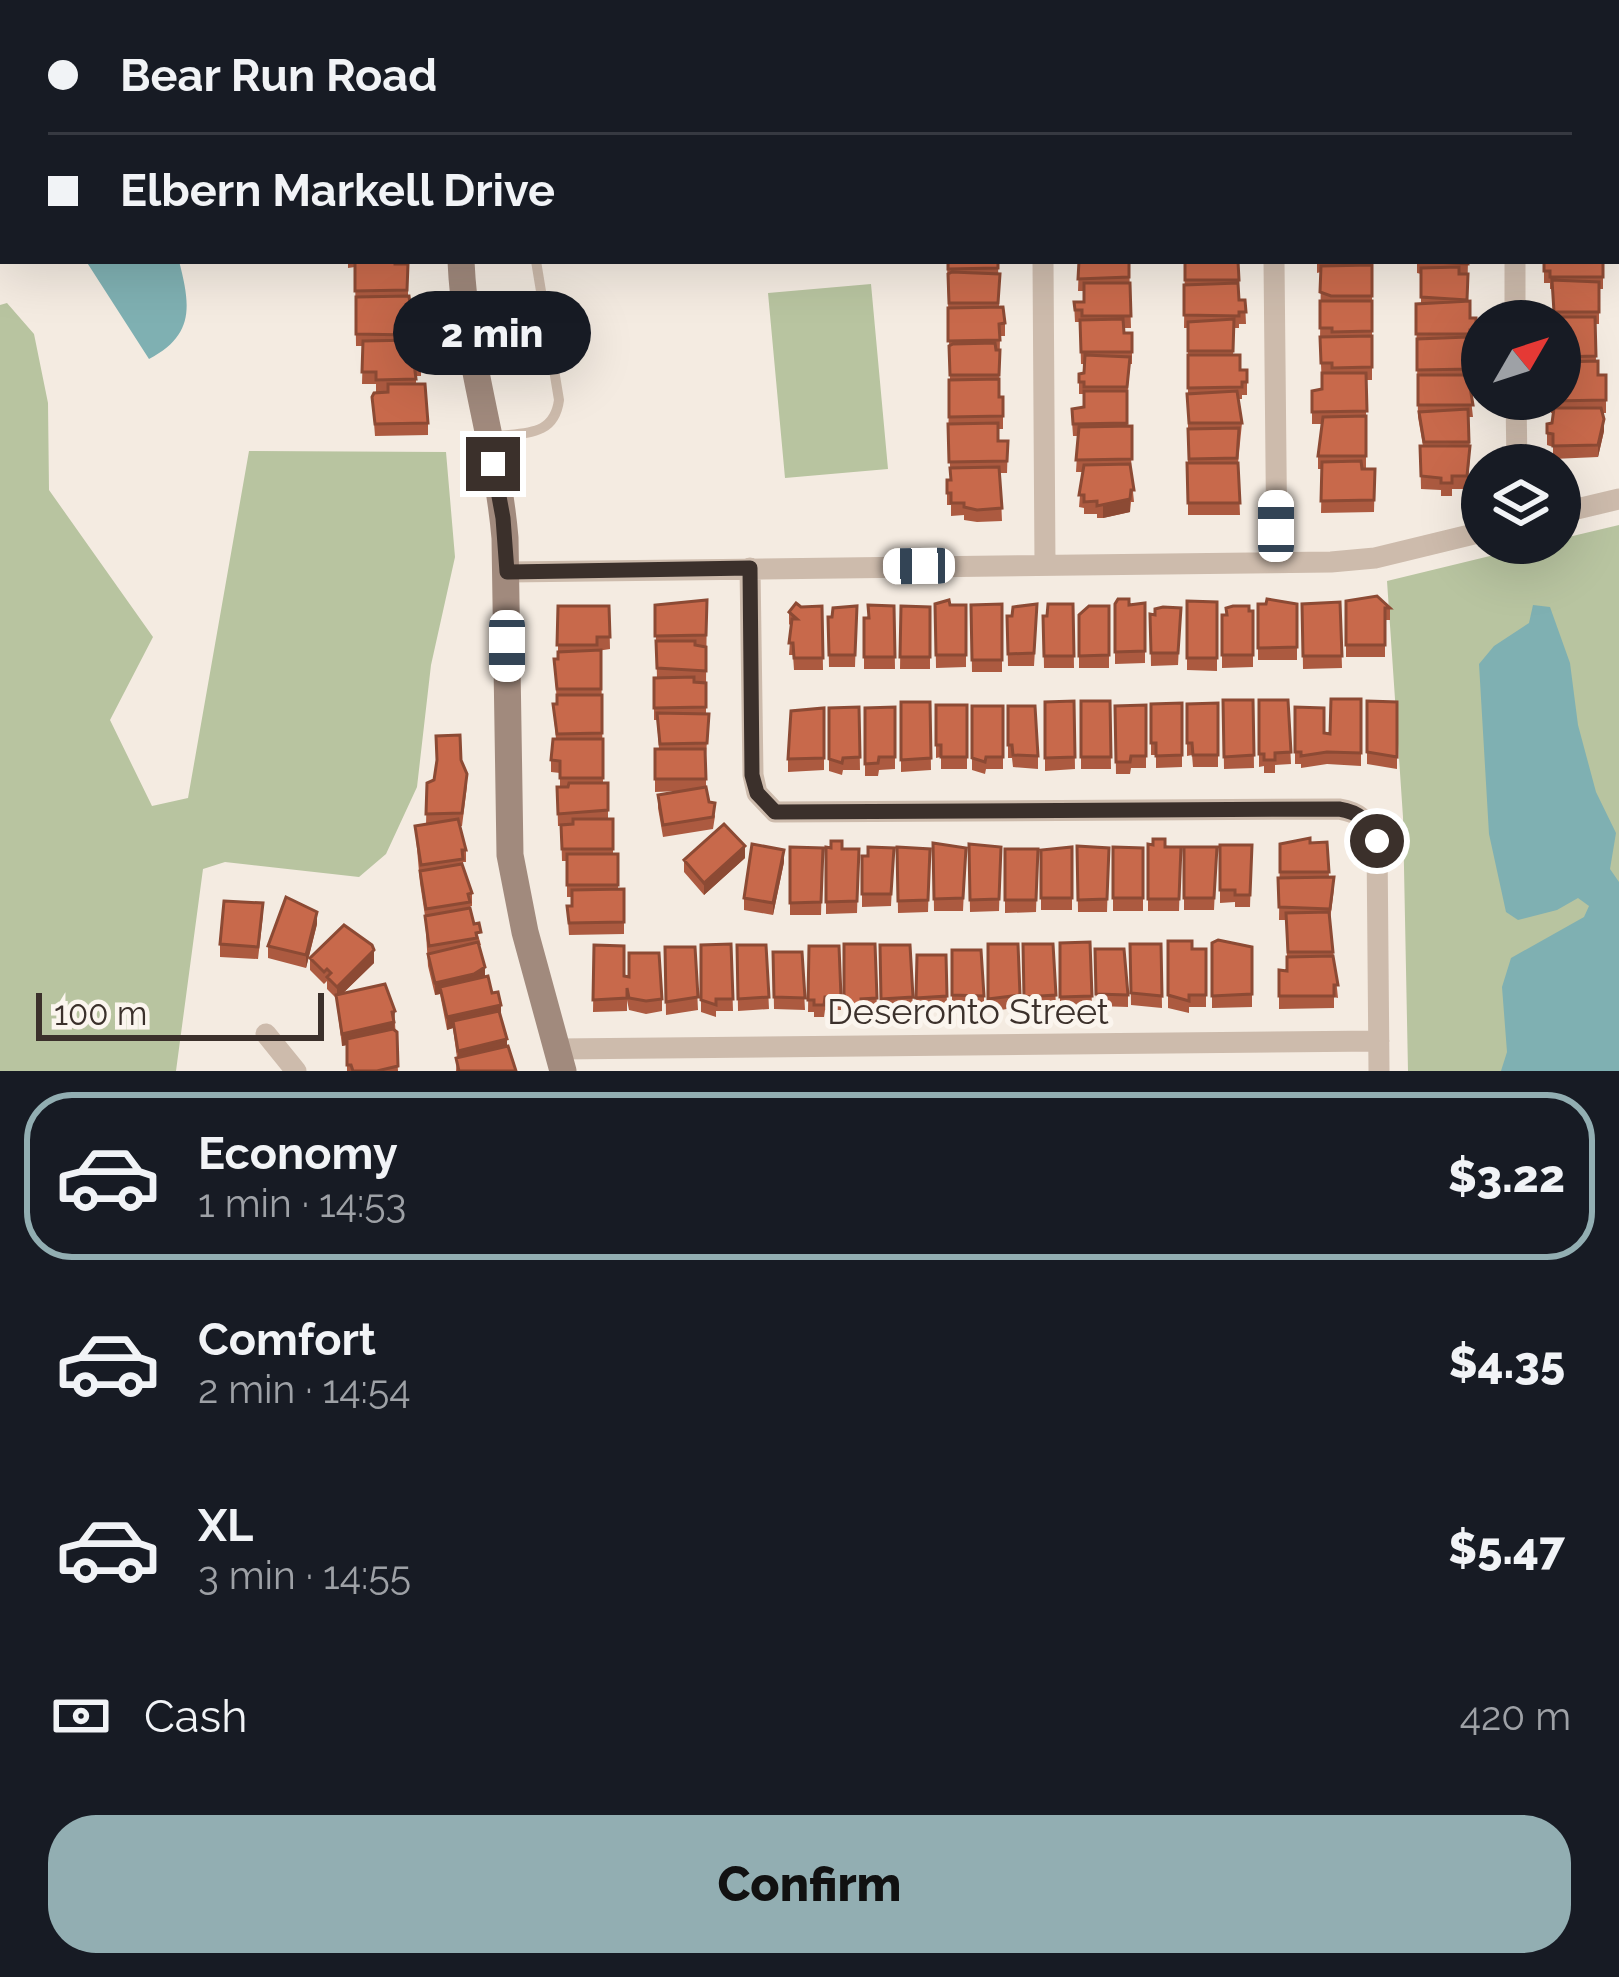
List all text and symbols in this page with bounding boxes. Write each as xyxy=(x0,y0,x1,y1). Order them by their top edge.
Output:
text: Bear Run Road xyxy=(120,49,437,102)
text: Elbern Markell Drive xyxy=(120,164,555,217)
callout: 2 min xyxy=(394,290,592,374)
north arrow xyxy=(1461,300,1581,420)
map controls xyxy=(1461,300,1581,564)
text: 2 min xyxy=(441,310,543,356)
route end xyxy=(466,437,520,491)
button: layers xyxy=(1461,444,1581,564)
car xyxy=(1258,490,1294,562)
car xyxy=(883,547,955,585)
car xyxy=(489,610,525,682)
route start xyxy=(1350,814,1404,868)
scale bar xyxy=(36,987,324,1040)
street label: Deseronto Street xyxy=(827,990,1109,1032)
text: 100 m xyxy=(54,994,147,1033)
icon: car xyxy=(54,1122,162,1230)
text: Economy xyxy=(198,1127,398,1180)
text: $3.22 xyxy=(1448,1150,1565,1203)
text: 1 min · 14:53 xyxy=(198,1180,406,1226)
icon: car xyxy=(54,1308,162,1416)
text: Comfort xyxy=(198,1313,376,1366)
text: $4.35 xyxy=(1449,1336,1565,1389)
text: 2 min · 14:54 xyxy=(198,1366,410,1412)
icon: car xyxy=(54,1494,162,1602)
text: XL xyxy=(198,1499,253,1552)
text: $5.47 xyxy=(1448,1522,1565,1575)
text: 3 min · 14:55 xyxy=(198,1552,411,1598)
icon: cash xyxy=(48,1683,114,1749)
text: Cash xyxy=(144,1690,247,1743)
text: 420 m xyxy=(1460,1693,1571,1739)
button: Confirm xyxy=(48,1815,1571,1953)

